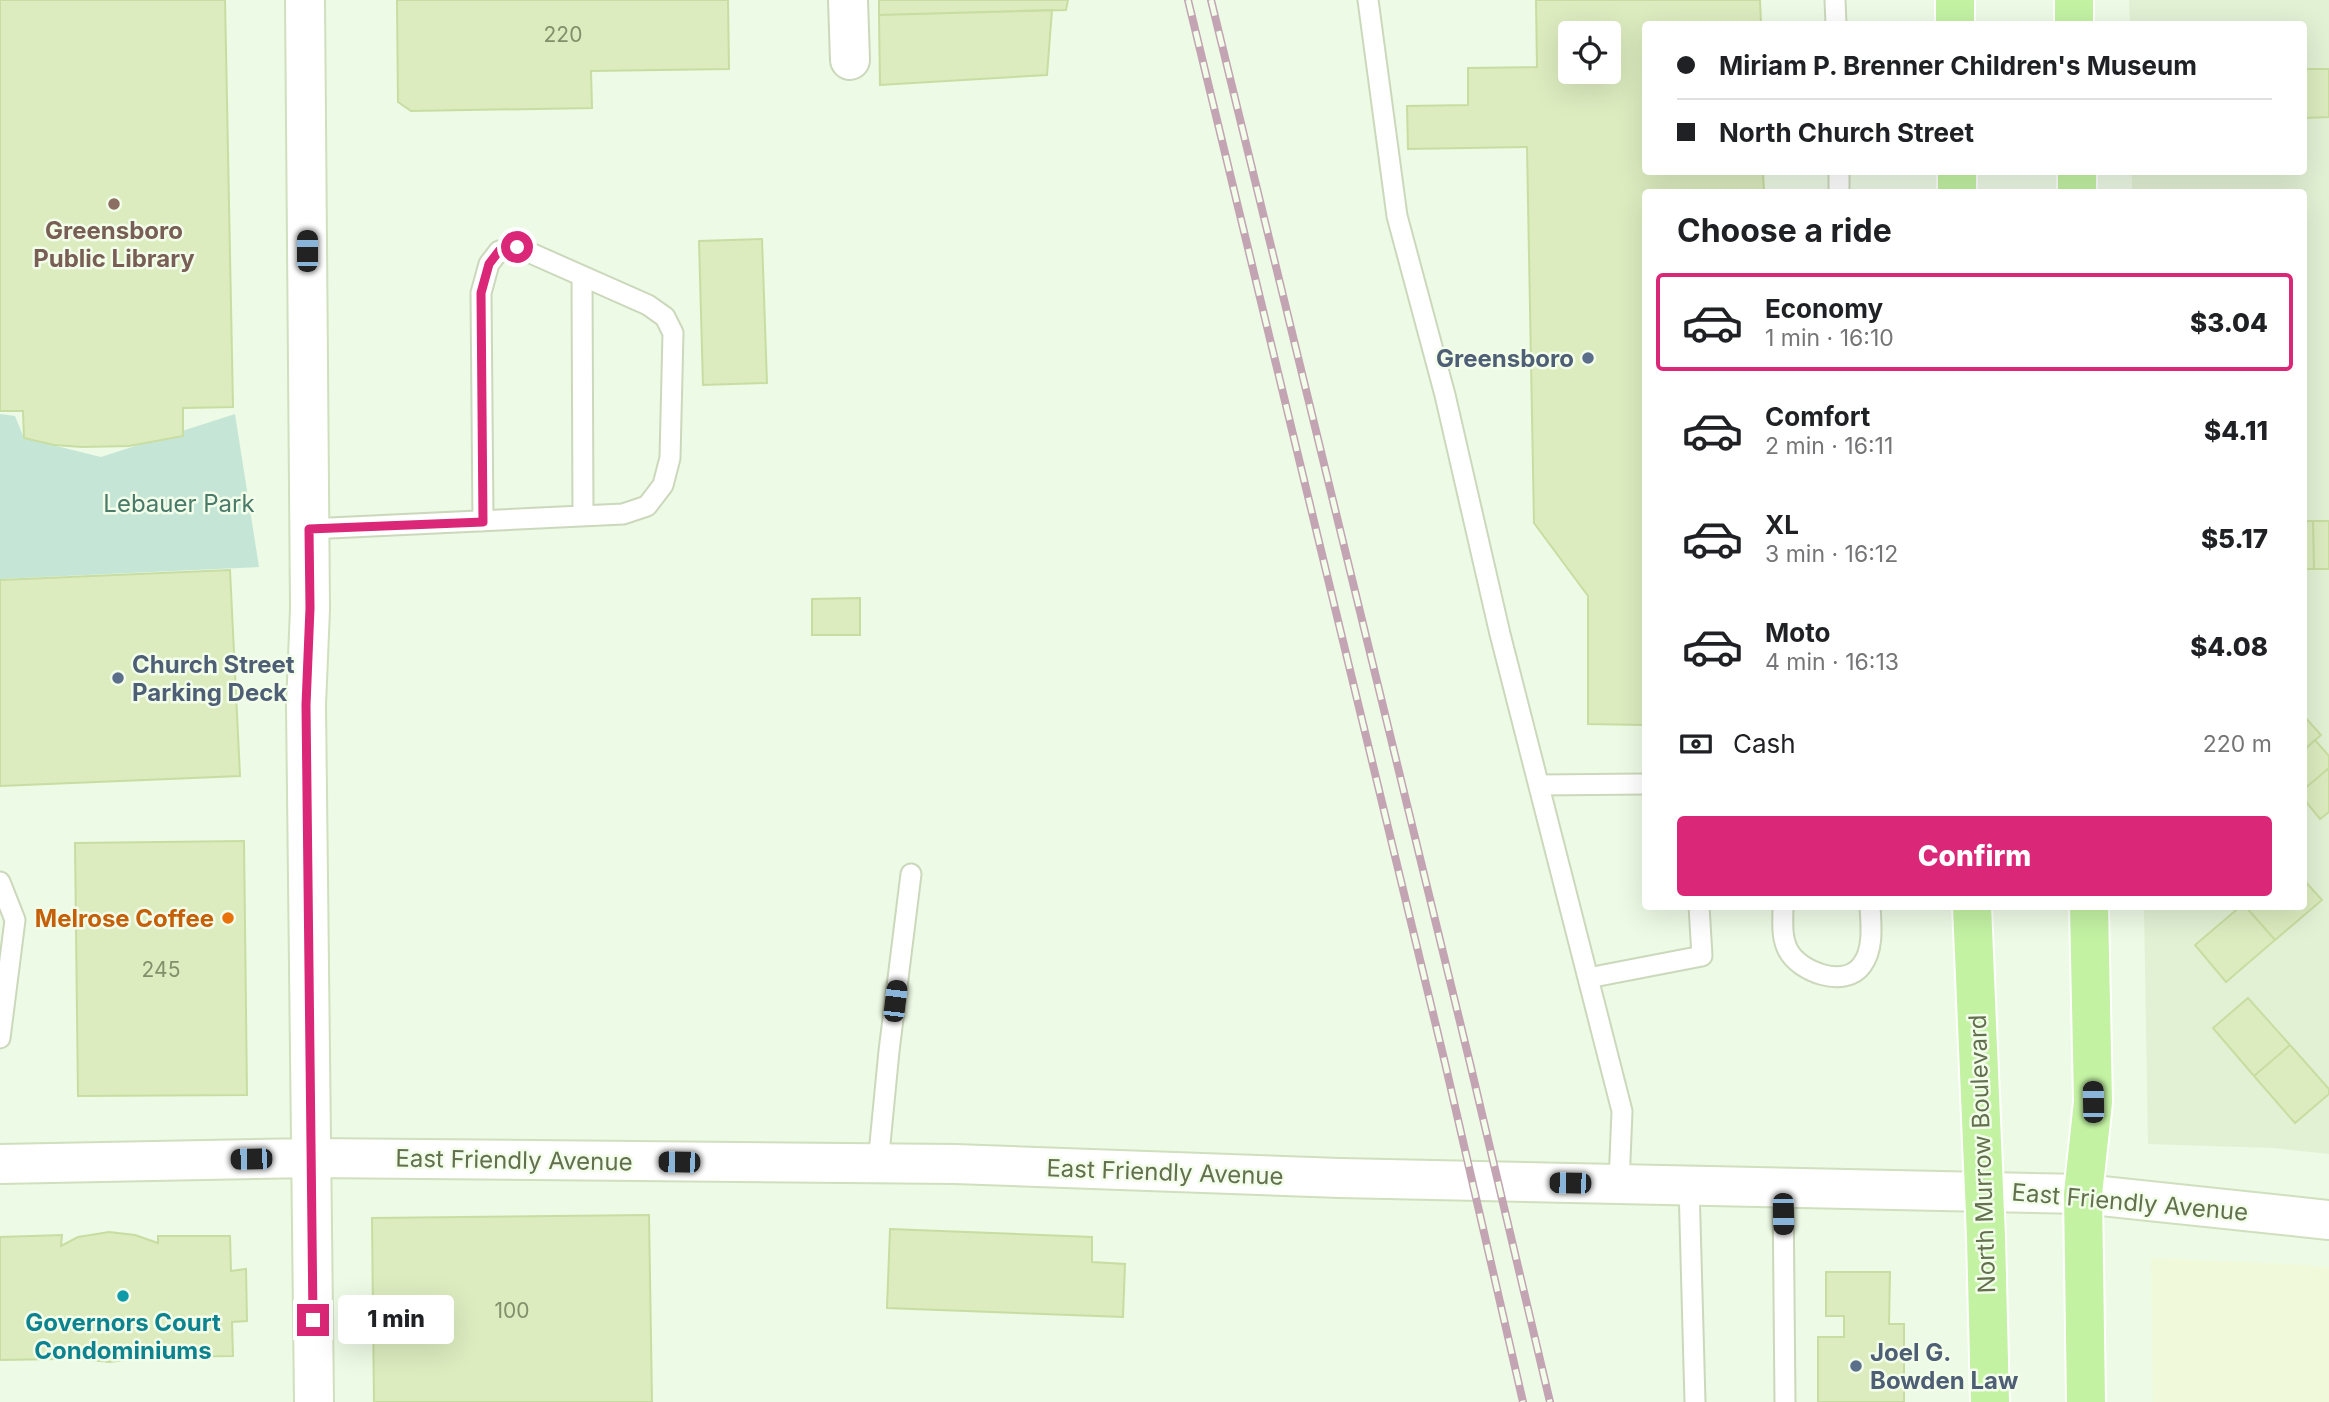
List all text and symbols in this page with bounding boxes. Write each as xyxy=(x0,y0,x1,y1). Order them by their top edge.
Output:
map controls xyxy=(1558,21,1621,84)
button: locate xyxy=(1558,21,1621,84)
house number: 220 xyxy=(544,22,582,47)
text: Miriam P. Brenner Children's Museum xyxy=(1719,50,2197,81)
text: North Church Street xyxy=(1719,117,1974,148)
marker: Greensboro Public Library xyxy=(106,196,122,212)
text: Choose a ride xyxy=(1677,211,1892,250)
place label: Greensboro Public Library xyxy=(33,216,195,273)
car xyxy=(297,230,318,272)
route start xyxy=(501,231,533,263)
icon: car xyxy=(1681,291,1744,354)
text: Economy xyxy=(1765,293,1883,324)
text: $3.04 xyxy=(2190,307,2268,338)
text: 1 min · 16:10 xyxy=(1765,324,1894,352)
place label: Greensboro xyxy=(1436,344,1574,373)
marker: Greensboro xyxy=(1580,350,1596,366)
icon: car xyxy=(1681,399,1744,462)
text: Comfort xyxy=(1765,401,1870,432)
text: $4.11 xyxy=(2204,415,2268,446)
text: 2 min · 16:11 xyxy=(1765,432,1893,460)
park label: Lebauer Park xyxy=(103,489,255,518)
icon: car xyxy=(1681,507,1744,570)
text: XL xyxy=(1765,509,1799,540)
text: $5.17 xyxy=(2201,523,2268,554)
text: 3 min · 16:12 xyxy=(1765,540,1898,568)
icon: car xyxy=(1681,615,1744,678)
text: Moto xyxy=(1765,617,1830,648)
text: $4.08 xyxy=(2190,631,2268,662)
text: 4 min · 16:13 xyxy=(1765,648,1899,676)
place label: Church Street Parking Deck xyxy=(132,650,295,707)
marker: Church Street Parking Deck xyxy=(110,670,126,686)
icon: cash xyxy=(1677,725,1715,763)
text: Cash xyxy=(1733,728,1796,759)
text: 220 m xyxy=(2203,730,2272,758)
button: Confirm xyxy=(1677,816,2272,896)
place label: Melrose Coffee xyxy=(35,904,214,933)
marker: Melrose Coffee xyxy=(220,910,236,926)
house number: 245 xyxy=(142,957,180,982)
car xyxy=(883,979,908,1023)
street label: North Murrow Boulevard xyxy=(1963,1014,2001,1294)
car xyxy=(2083,1081,2104,1123)
street label: East Friendly Avenue xyxy=(395,1143,633,1177)
car xyxy=(230,1148,273,1170)
car xyxy=(658,1151,701,1173)
street label: East Friendly Avenue xyxy=(1046,1153,1284,1191)
car xyxy=(1549,1172,1592,1194)
street label: East Friendly Avenue xyxy=(2011,1177,2249,1227)
car xyxy=(1773,1193,1794,1235)
marker: Governors Court Condominiums xyxy=(115,1288,131,1304)
callout: 1 min xyxy=(338,1296,453,1344)
house number: 100 xyxy=(494,1298,530,1323)
route end xyxy=(297,1304,329,1336)
text: 1 min xyxy=(367,1305,425,1333)
place label: Governors Court Condominiums xyxy=(25,1308,221,1365)
place label: Joel G. Bowden Law xyxy=(1870,1338,2019,1395)
marker: Joel G. Bowden Law xyxy=(1848,1358,1864,1374)

